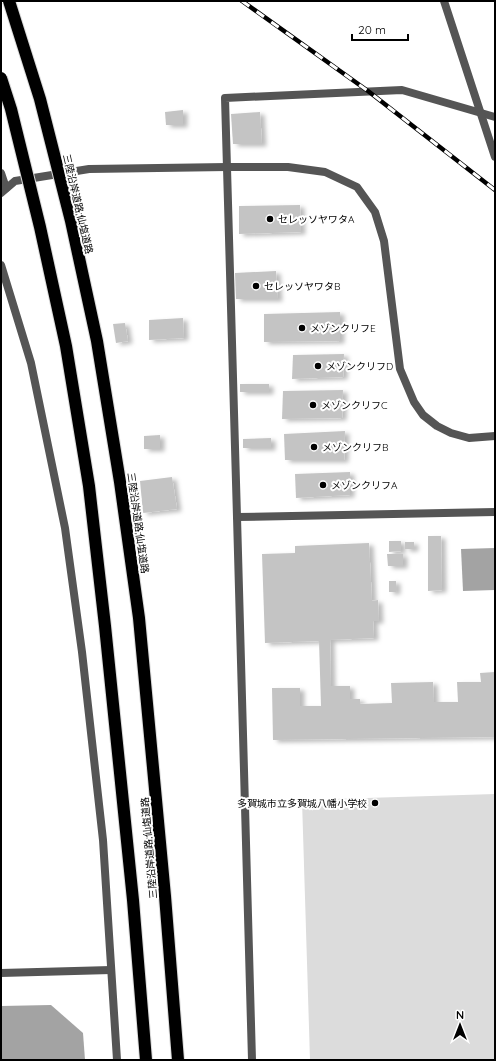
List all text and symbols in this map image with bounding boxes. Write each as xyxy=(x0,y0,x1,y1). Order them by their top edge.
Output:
scale bar xyxy=(352,16,408,42)
text: 20 m xyxy=(358,22,386,37)
street label: 三陸沿岸道路;仙塩道路 xyxy=(60,153,96,255)
place label: セレッソヤワタA xyxy=(278,213,355,226)
marker: セレッソヤワタA xyxy=(265,214,275,224)
place label: セレッソヤワタB xyxy=(264,280,341,293)
marker: セレッソヤワタB xyxy=(251,281,261,291)
place label: メゾンクリフE xyxy=(310,322,376,335)
marker: メゾンクリフE xyxy=(297,323,307,333)
place label: メゾンクリフD xyxy=(326,360,393,373)
marker: メゾンクリフD xyxy=(313,361,323,371)
place label: メゾンクリフC xyxy=(321,399,388,412)
marker: メゾンクリフC xyxy=(308,400,318,410)
place label: メゾンクリフB xyxy=(322,441,389,454)
marker: メゾンクリフB xyxy=(309,442,319,452)
street label: 三陸沿岸道路;仙塩道路 xyxy=(124,472,152,574)
place label: メゾンクリフA xyxy=(331,479,398,492)
marker: メゾンクリフA xyxy=(318,480,328,490)
street label: 三陸沿岸道路;仙塩道路 xyxy=(138,797,160,899)
place label: 多賀城市立多賀城八幡小学校 xyxy=(237,797,367,810)
marker: 多賀城市立多賀城八幡小学校 xyxy=(370,798,380,808)
north arrow xyxy=(440,1005,480,1045)
text: N xyxy=(456,1008,464,1022)

